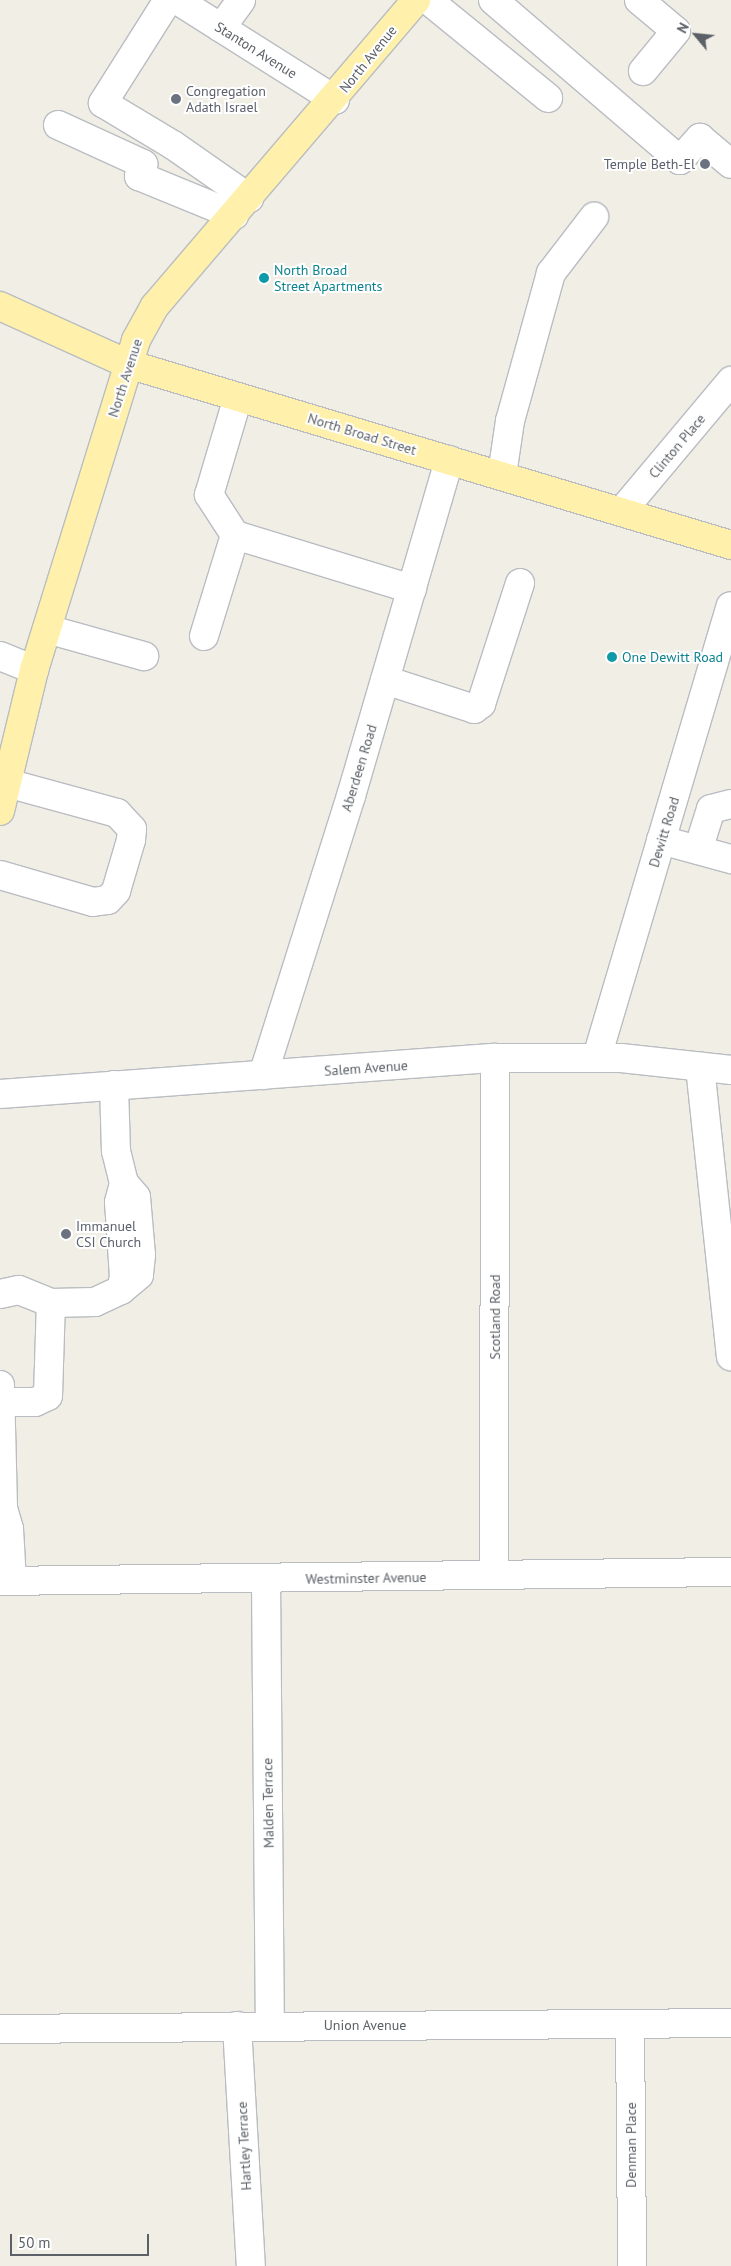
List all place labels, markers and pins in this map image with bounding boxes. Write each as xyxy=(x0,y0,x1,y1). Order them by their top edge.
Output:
place label: Congregation Adath Israel xyxy=(186,83,266,115)
marker: Congregation Adath Israel xyxy=(170,93,182,105)
place label: Temple Beth-El xyxy=(604,156,695,172)
marker: Temple Beth-El xyxy=(699,158,711,170)
place label: North Broad Street Apartments xyxy=(274,262,383,294)
marker: North Broad Street Apartments xyxy=(258,272,270,284)
place label: One Dewitt Road xyxy=(622,649,723,665)
marker: One Dewitt Road xyxy=(606,651,618,663)
place label: Immanuel CSI Church xyxy=(76,1218,141,1250)
marker: Immanuel CSI Church xyxy=(60,1228,72,1240)

